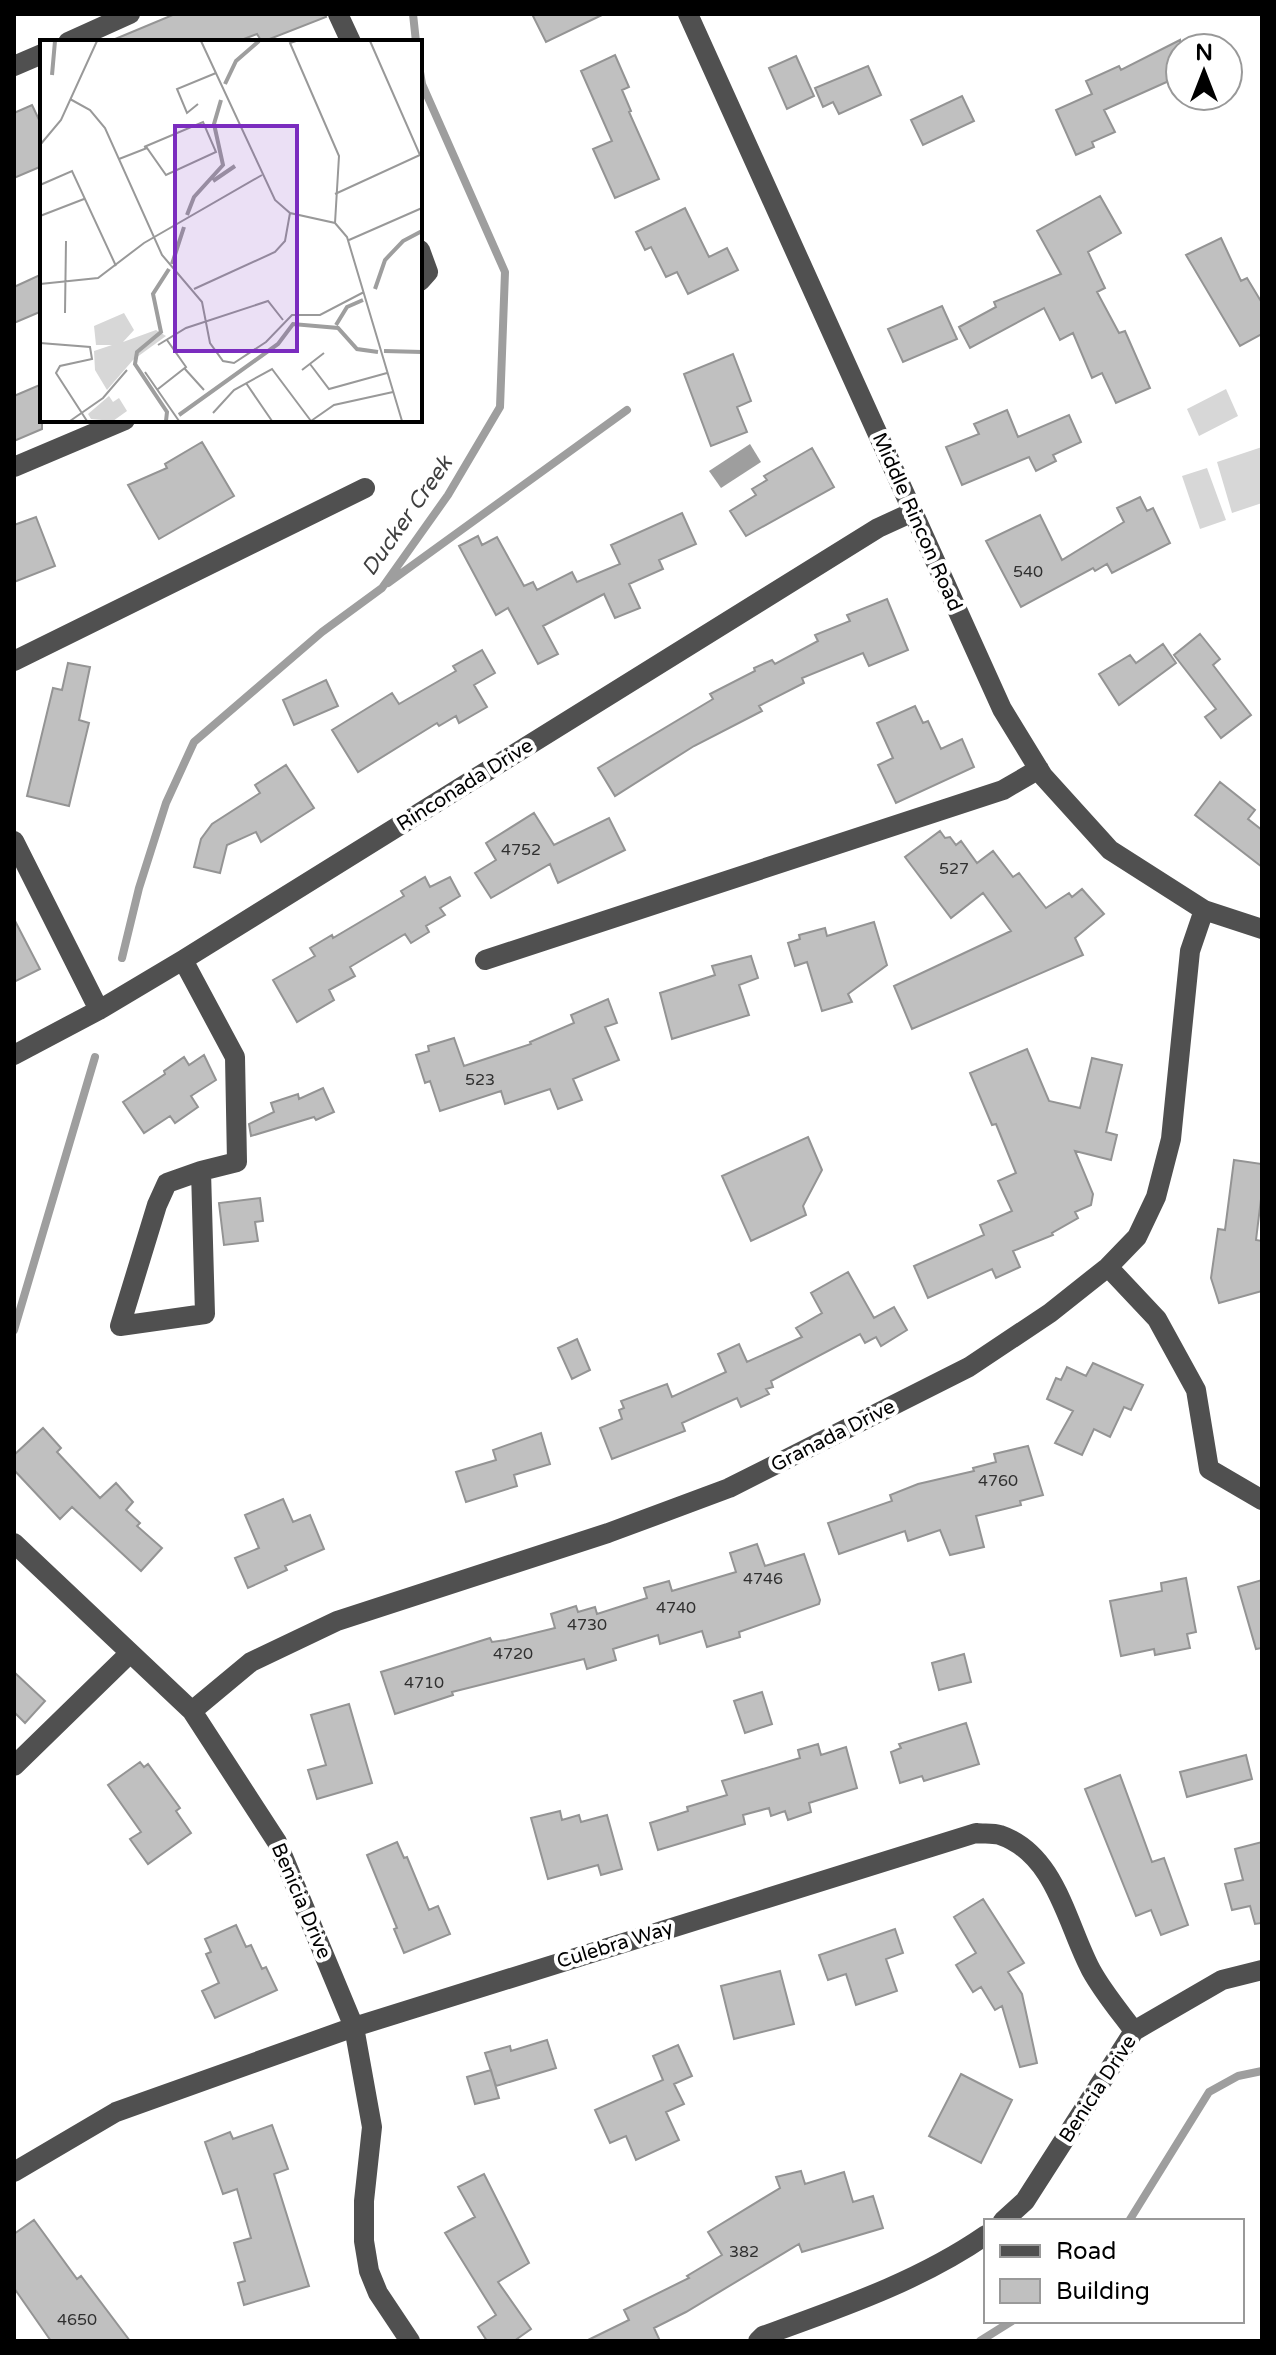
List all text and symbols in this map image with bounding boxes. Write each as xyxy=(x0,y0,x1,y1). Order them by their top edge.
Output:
north arrow xyxy=(1164,32,1244,112)
inset map xyxy=(40,40,422,422)
text: N xyxy=(1195,40,1213,66)
street label: Middle Rincon Road xyxy=(867,429,967,615)
water label: Ducker Creek xyxy=(356,450,459,581)
house number: 540 xyxy=(1013,562,1043,582)
street label: Rinconada Drive xyxy=(393,734,537,836)
house number: 4752 xyxy=(501,840,541,860)
house number: 527 xyxy=(939,859,969,879)
house number: 523 xyxy=(465,1070,495,1090)
street label: Granada Drive xyxy=(767,1394,899,1478)
house number: 4760 xyxy=(978,1471,1018,1491)
house number: 4746 xyxy=(743,1569,783,1589)
house number: 4740 xyxy=(656,1598,696,1618)
house number: 4730 xyxy=(567,1615,607,1635)
house number: 4720 xyxy=(493,1644,533,1664)
house number: 4710 xyxy=(404,1673,444,1693)
street label: Benicia Drive xyxy=(266,1839,336,1963)
street label: Culebra Way xyxy=(554,1916,676,1974)
street label: Benicia Drive xyxy=(1054,2031,1142,2147)
legend xyxy=(984,2219,1244,2323)
text: Road xyxy=(1056,2237,1116,2266)
house number: 382 xyxy=(729,2242,759,2262)
text: Building xyxy=(1056,2277,1150,2306)
house number: 4650 xyxy=(57,2310,97,2330)

